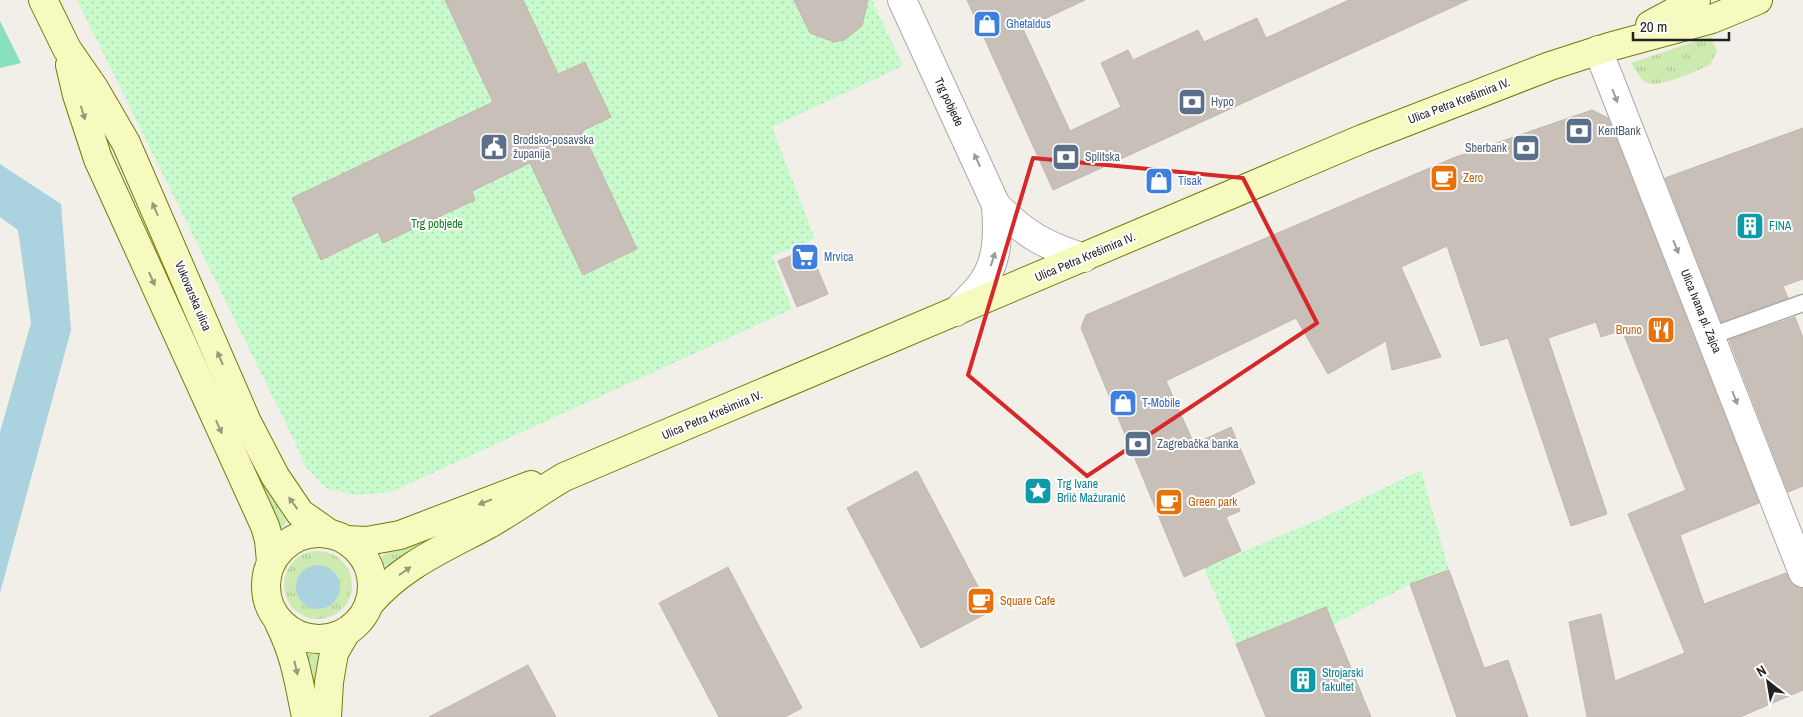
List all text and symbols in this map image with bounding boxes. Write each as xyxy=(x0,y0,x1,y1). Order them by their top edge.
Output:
shop icon: Ghetaldus xyxy=(972,9,1002,39)
scale bar xyxy=(1633,10,1729,42)
place label: Ghetaldus xyxy=(1006,16,1051,32)
text: 20 m xyxy=(1640,16,1667,37)
street label: Ulica Petra Krešimira IV. xyxy=(1406,74,1512,128)
street label: Trg pobjede xyxy=(931,75,967,129)
bank icon: Hypo xyxy=(1177,87,1207,117)
one-way arrow xyxy=(1611,89,1619,104)
place label: Hypo xyxy=(1211,94,1234,110)
one-way arrow xyxy=(79,106,87,121)
bank icon: KentBank xyxy=(1564,116,1594,146)
place label: KentBank xyxy=(1598,123,1641,139)
public building icon: Brodsko-posavska županija xyxy=(479,132,509,162)
place label: Brodsko-posavska županija xyxy=(513,132,594,162)
bank icon: Sberbank xyxy=(1511,133,1541,163)
place label: Sberbank xyxy=(1465,140,1507,156)
bank icon: Splitska xyxy=(1051,142,1081,172)
place label: Splitska xyxy=(1085,149,1121,165)
one-way arrow xyxy=(972,153,980,167)
cafe icon: Zero xyxy=(1429,163,1459,193)
shop icon: Tisak xyxy=(1144,166,1174,196)
place label: Zero xyxy=(1463,170,1483,186)
place label: Tisak xyxy=(1178,173,1202,189)
one-way arrow xyxy=(150,202,158,216)
building icon: FINA xyxy=(1735,211,1765,241)
park label: Trg pobjede xyxy=(411,216,463,232)
place label: FINA xyxy=(1769,218,1792,234)
street label: Ulica Petra Krešimira IV. xyxy=(1032,229,1138,285)
one-way arrow xyxy=(1672,240,1680,254)
supermarket icon: Mrvica xyxy=(790,242,820,272)
place label: Mrvica xyxy=(824,249,854,265)
one-way arrow xyxy=(990,251,998,266)
street label: Vukovarska ulica xyxy=(171,259,215,334)
street label: Ulica Ivana pl. Zajca xyxy=(1677,267,1725,356)
one-way arrow xyxy=(149,272,157,286)
restaurant icon: Bruno xyxy=(1646,315,1676,345)
place label: Bruno xyxy=(1616,322,1642,338)
one-way arrow xyxy=(215,351,223,365)
street label: Ulica Petra Krešimira IV. xyxy=(659,387,765,443)
shop icon: T-Mobile xyxy=(1108,388,1138,418)
one-way arrow xyxy=(1731,391,1739,406)
place label: T-Mobile xyxy=(1142,395,1180,411)
one-way arrow xyxy=(215,420,223,434)
bank icon: Zagrebačka banka xyxy=(1123,429,1153,459)
place label: Zagrebačka banka xyxy=(1157,436,1239,452)
place icon: Trg Ivane Brlić Mažuranić xyxy=(1023,476,1053,506)
place label: Trg Ivane Brlić Mažuranić xyxy=(1057,476,1125,506)
cafe icon: Green park xyxy=(1154,487,1184,517)
place label: Green park xyxy=(1188,494,1237,510)
one-way arrow xyxy=(288,496,298,510)
one-way arrow xyxy=(477,499,492,506)
one-way arrow xyxy=(398,566,411,576)
cafe icon: Square Cafe xyxy=(966,586,996,616)
place label: Square Cafe xyxy=(1000,593,1055,609)
north arrow xyxy=(1743,657,1793,707)
one-way arrow xyxy=(292,661,300,676)
text: N xyxy=(1753,661,1769,681)
building icon: Strojarski fakultet xyxy=(1288,665,1318,695)
place label: Strojarski fakultet xyxy=(1322,665,1364,695)

